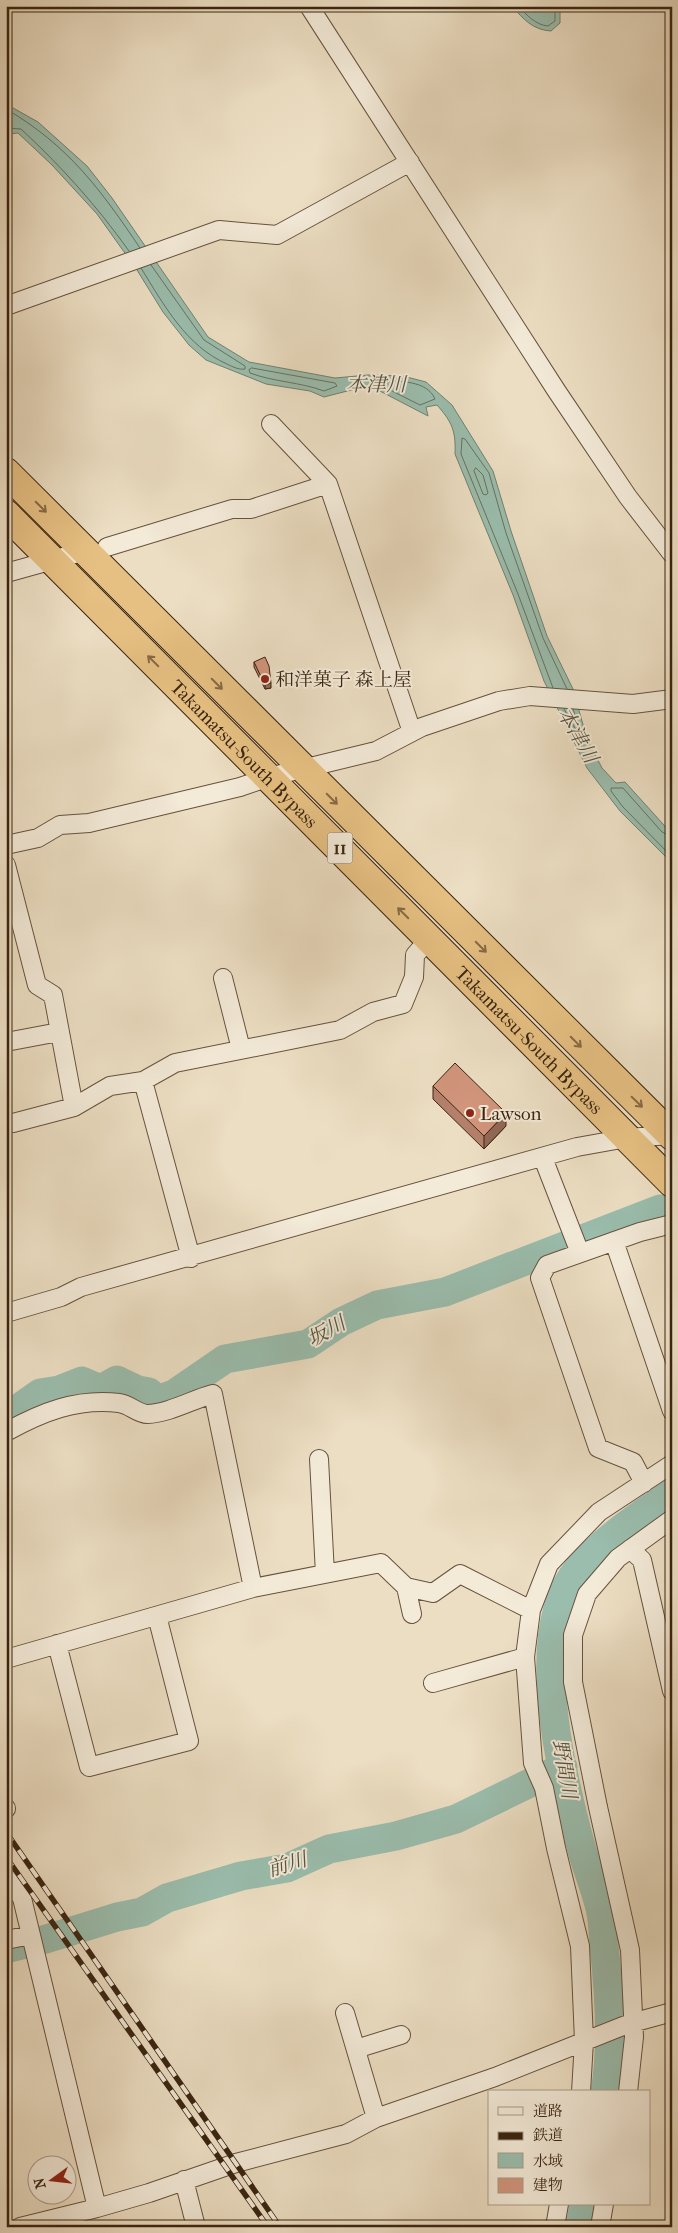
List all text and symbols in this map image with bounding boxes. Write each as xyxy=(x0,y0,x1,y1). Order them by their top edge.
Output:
water label: 本津川 xyxy=(346,373,408,396)
one-way arrow xyxy=(34,501,47,513)
one-way arrow xyxy=(147,655,159,667)
place label: 和洋菓子 森上屋 xyxy=(275,669,412,691)
marker: 和洋菓子 森上屋 xyxy=(259,673,271,685)
street label: Takamatsu-South Bypass xyxy=(165,676,322,833)
one-way arrow xyxy=(211,678,223,690)
water label: 本津川 xyxy=(553,704,604,769)
one-way arrow xyxy=(326,793,338,805)
road number: 11 xyxy=(328,832,352,864)
one-way arrow xyxy=(397,906,409,919)
one-way arrow xyxy=(475,941,487,954)
street label: Takamatsu-South Bypass xyxy=(451,962,607,1119)
one-way arrow xyxy=(570,1035,582,1048)
one-way arrow xyxy=(631,1096,643,1109)
place label: Lawson xyxy=(480,1103,542,1125)
marker: Lawson xyxy=(464,1107,476,1119)
water label: 坂川 xyxy=(303,1311,351,1351)
water label: 野間川 xyxy=(548,1738,581,1803)
water label: 前川 xyxy=(265,1847,312,1881)
legend xyxy=(488,2090,650,2206)
text: 道路 xyxy=(533,2102,563,2120)
text: 鉄道 xyxy=(533,2126,563,2144)
text: 水域 xyxy=(533,2152,563,2170)
north arrow xyxy=(28,2156,78,2206)
text: N xyxy=(30,2176,50,2191)
text: 建物 xyxy=(533,2176,563,2194)

